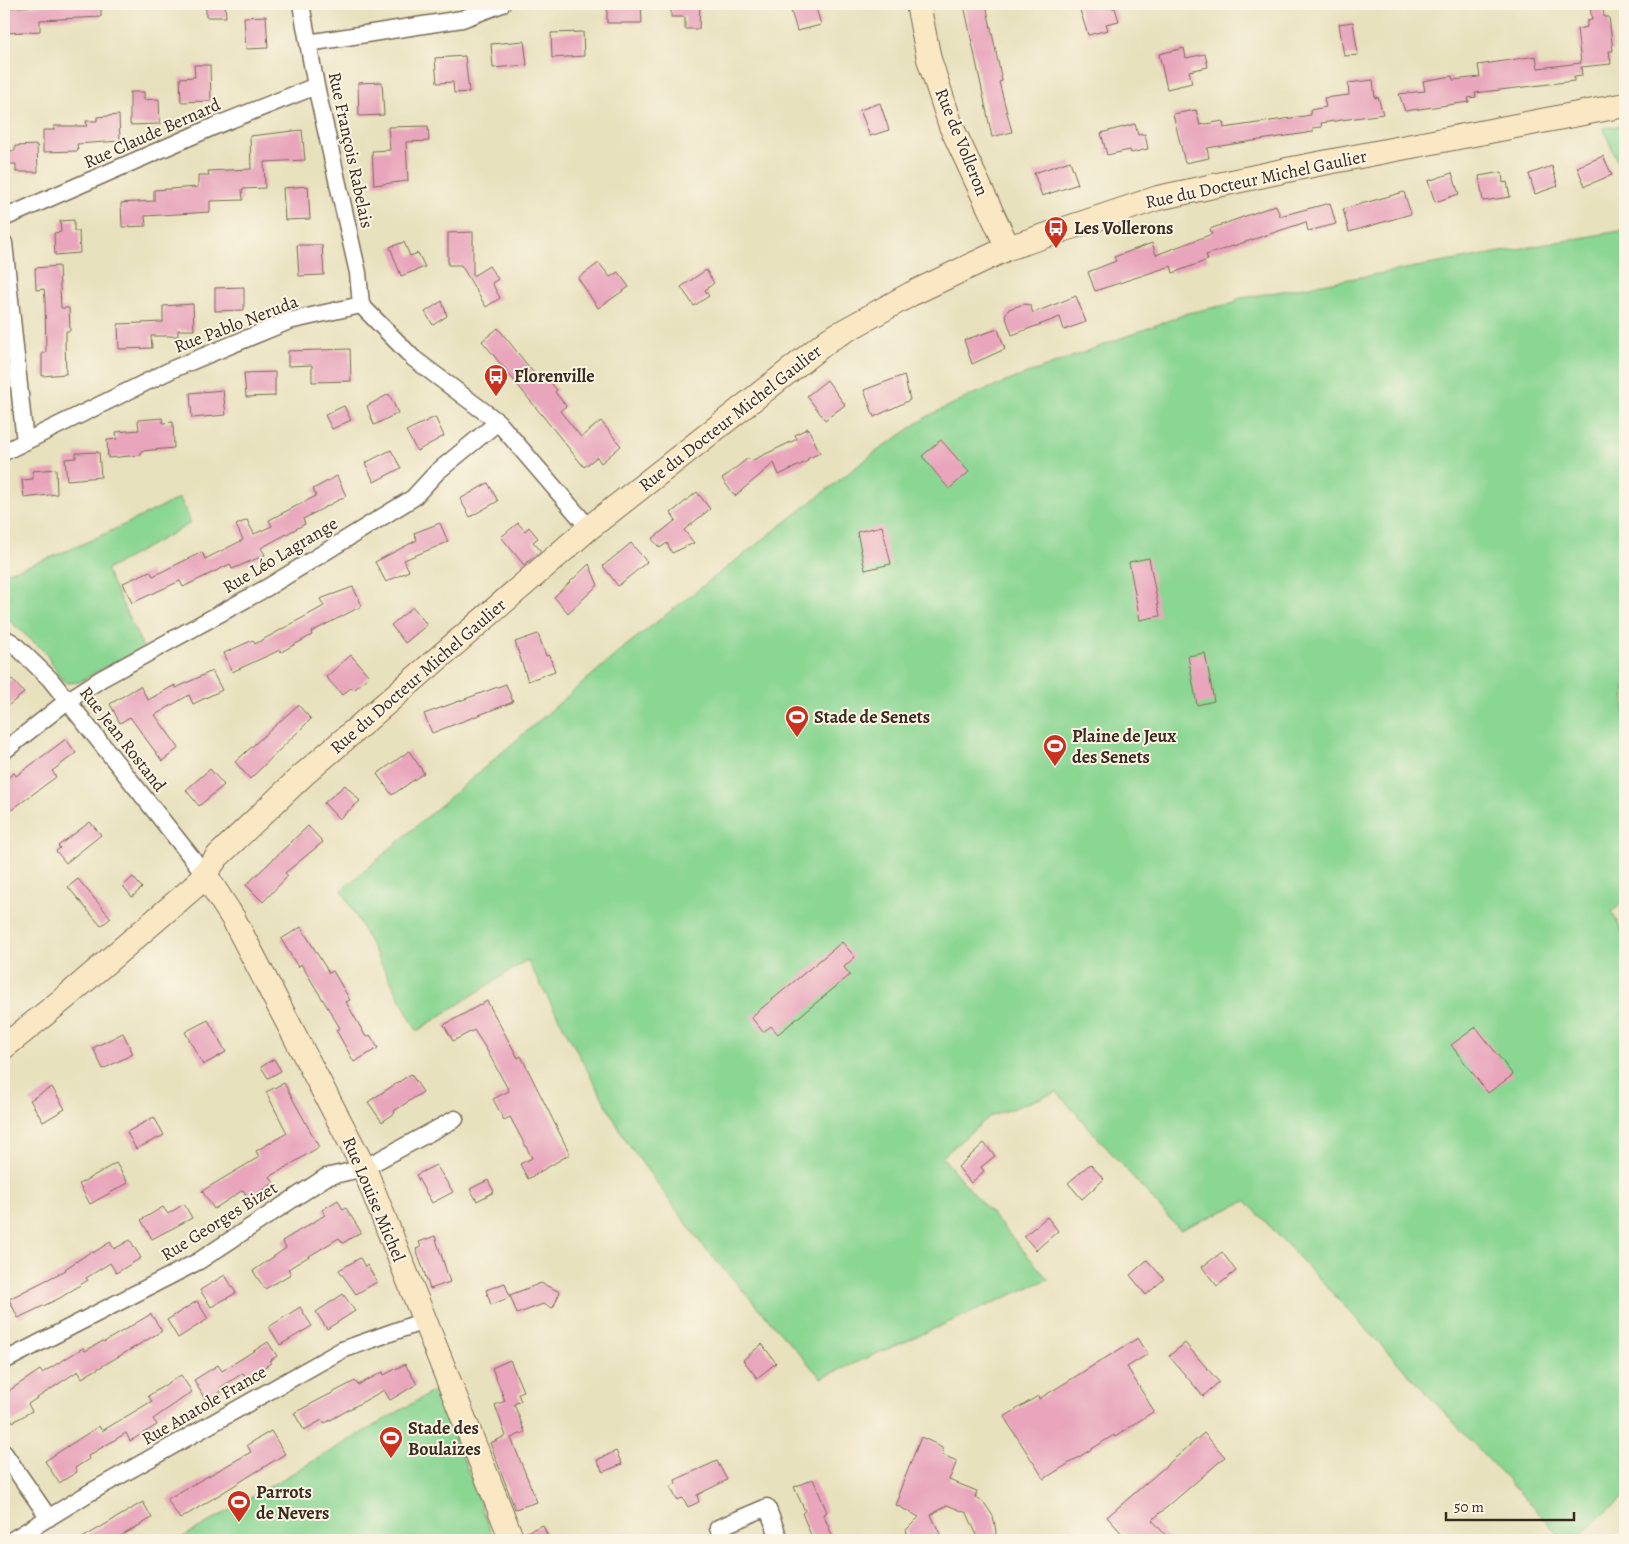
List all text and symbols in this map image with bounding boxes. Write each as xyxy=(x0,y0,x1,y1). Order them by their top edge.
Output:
street label: Rue François Rabelais xyxy=(323,70,379,230)
street label: Rue de Volleron xyxy=(930,85,995,200)
street label: Rue Claude Bernard xyxy=(80,92,224,174)
street label: Rue du Docteur Michel Gaulier xyxy=(1143,144,1369,214)
bus stop icon: Les Vollerons xyxy=(1043,215,1069,249)
place label: Les Vollerons xyxy=(1074,216,1173,240)
street label: Rue Pablo Neruda xyxy=(170,289,302,359)
street label: Rue du Docteur Michel Gaulier xyxy=(634,339,827,497)
bus stop icon: Florenville xyxy=(483,363,509,397)
place label: Florenville xyxy=(514,364,595,388)
street label: Rue Léo Lagrange xyxy=(218,511,342,599)
street label: Rue du Docteur Michel Gaulier xyxy=(325,593,511,759)
street label: Rue Jean Rostand xyxy=(74,681,172,797)
sports icon: Stade de Senets xyxy=(784,704,810,738)
place label: Stade de Senets xyxy=(814,705,930,729)
place label: Plaine de Jeux des Senets xyxy=(1072,724,1176,769)
sports icon: Plaine de Jeux des Senets xyxy=(1042,733,1068,767)
street label: Rue Louise Michel xyxy=(337,1133,411,1266)
street label: Rue Georges Bizet xyxy=(156,1176,282,1266)
street label: Rue Anatole France xyxy=(137,1360,271,1450)
place label: Stade des Boulaizes xyxy=(408,1416,481,1461)
sports icon: Stade des Boulaizes xyxy=(378,1425,404,1459)
place label: Parrots de Nevers xyxy=(256,1480,329,1525)
sports icon: Parrots de Nevers xyxy=(226,1489,252,1523)
scale bar xyxy=(1446,1489,1574,1521)
text: 50 m xyxy=(1454,1497,1484,1517)

